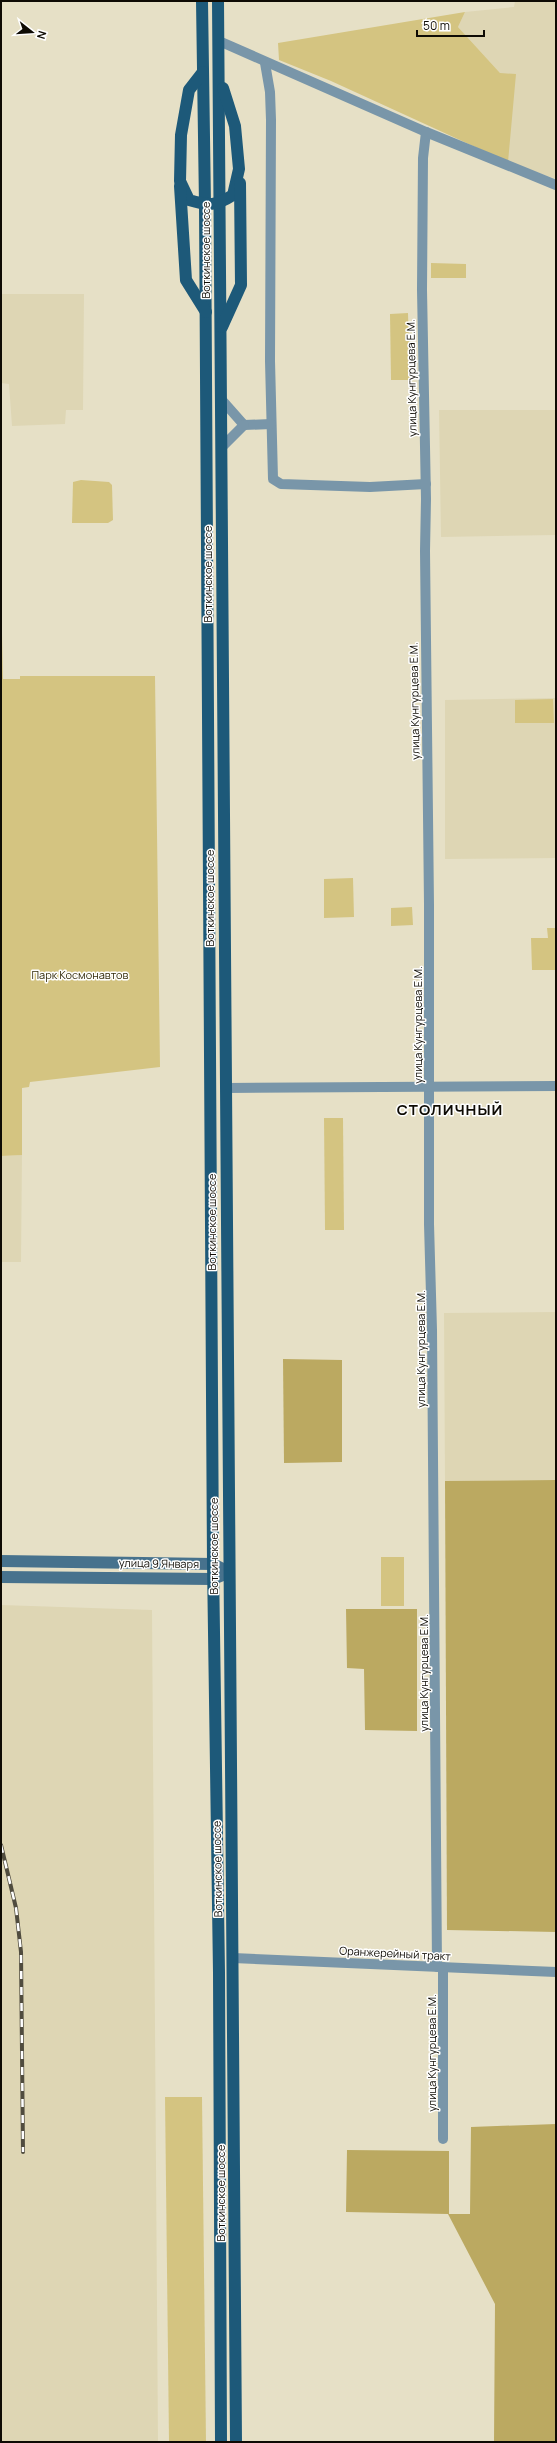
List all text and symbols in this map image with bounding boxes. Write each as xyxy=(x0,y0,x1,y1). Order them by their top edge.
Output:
north arrow xyxy=(12,12,52,52)
scale bar xyxy=(417,12,484,38)
text: 50 m xyxy=(423,17,450,34)
text: N xyxy=(34,29,50,41)
street label: Воткинское шоссе xyxy=(198,201,213,298)
street label: улица Кунгурцева Е.М. xyxy=(402,319,420,437)
street label: Воткинское шоссе xyxy=(200,525,215,622)
street label: улица Кунгурцева Е.М. xyxy=(405,642,423,760)
street label: Воткинское шоссе xyxy=(202,849,217,946)
street label: улица Кунгурцева Е.М. xyxy=(410,966,425,1084)
park label: Парк Космонавтов xyxy=(31,967,129,982)
district label: СТОЛИЧНЫЙ xyxy=(397,1099,503,1120)
street label: Воткинское шоссе xyxy=(204,1173,219,1270)
street label: улица Кунгурцева Е.М. xyxy=(413,1290,428,1408)
street label: Воткинское шоссе xyxy=(206,1497,221,1594)
street label: улица 9 Января xyxy=(119,1555,199,1571)
street label: улица Кунгурцева Е.М. xyxy=(416,1614,431,1732)
street label: Воткинское шоссе xyxy=(209,1820,225,1918)
street label: Оранжерейный тракт xyxy=(339,1943,452,1963)
street label: улица Кунгурцева Е.М. xyxy=(424,1994,439,2112)
street label: Воткинское шоссе xyxy=(213,2144,228,2241)

